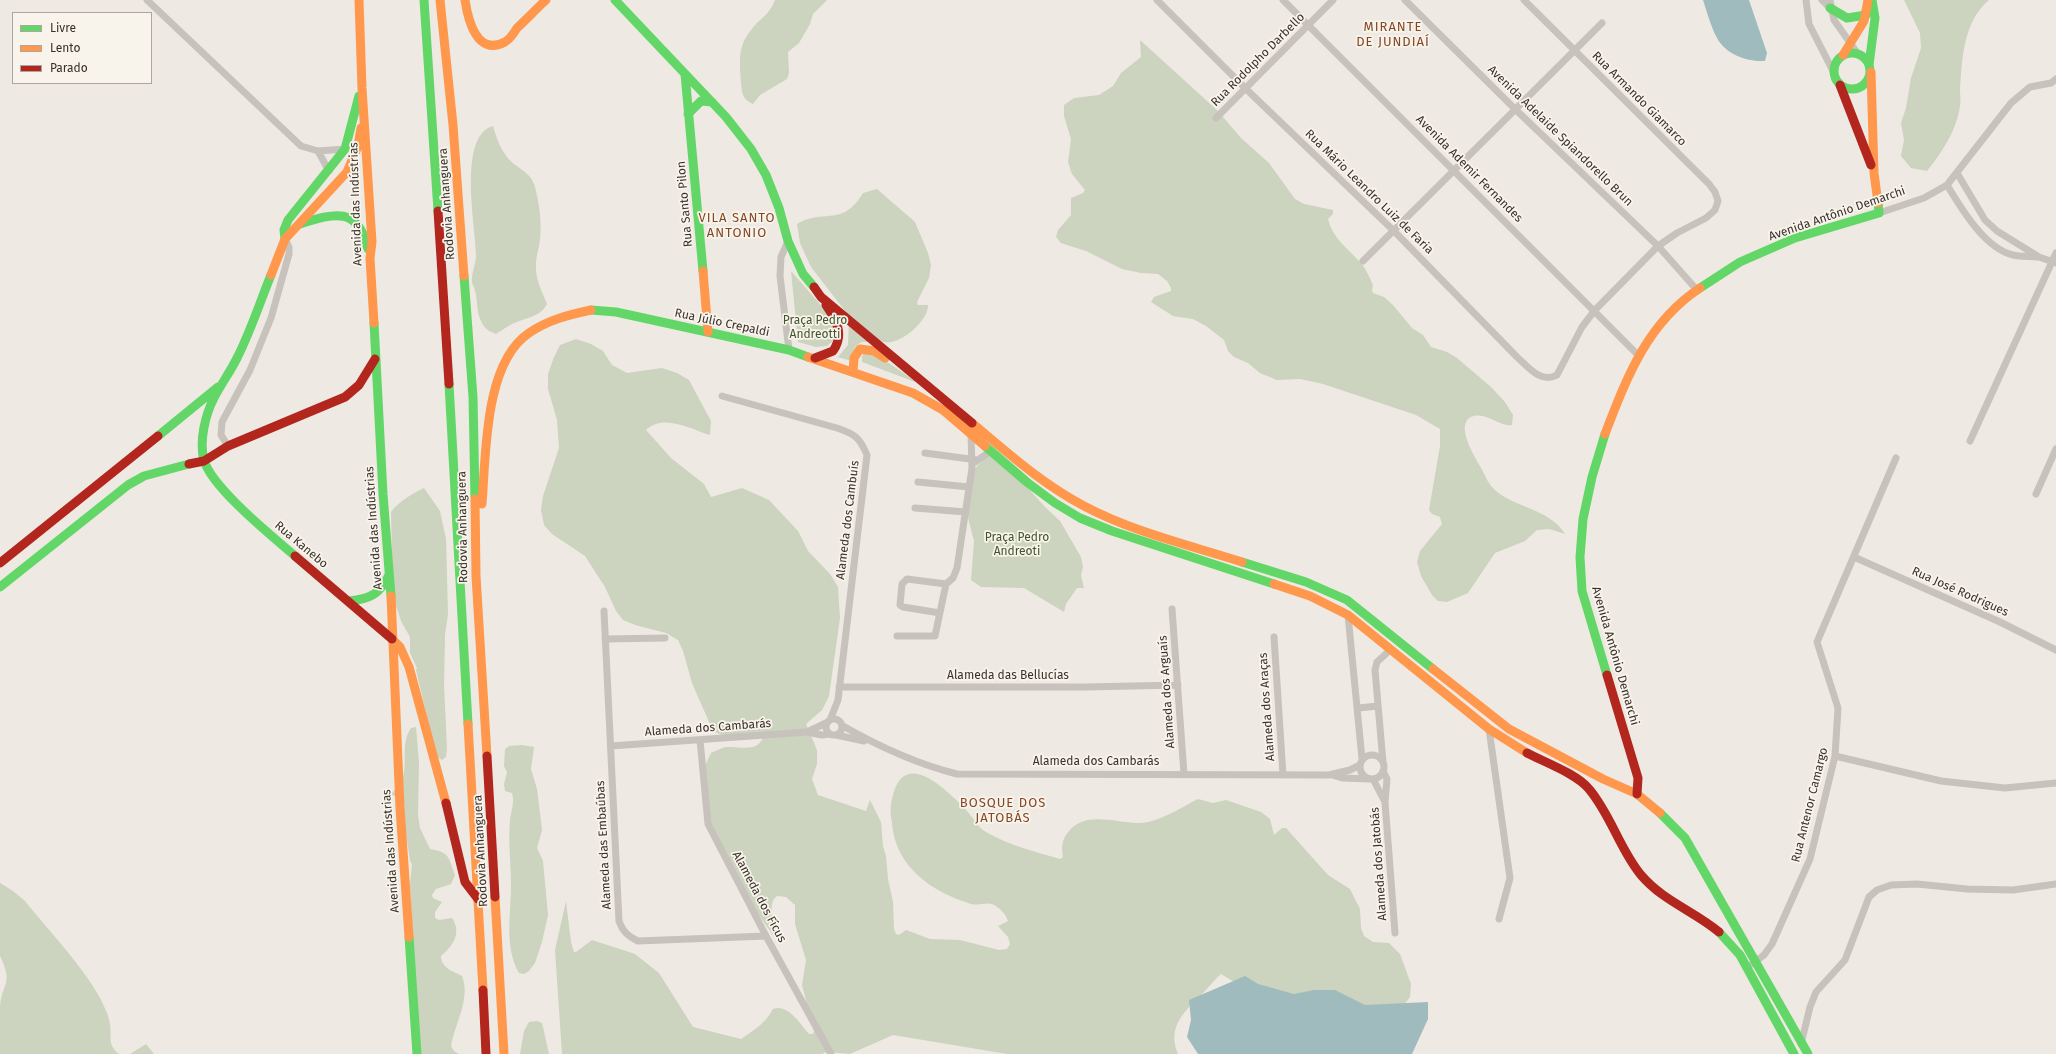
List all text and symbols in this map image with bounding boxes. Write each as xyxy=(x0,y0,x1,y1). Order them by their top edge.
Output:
street label: Rua Rodolpho Darbello xyxy=(1208,10,1308,110)
legend xyxy=(12,12,152,84)
district label: MIRANTE DE JUNDIAÍ xyxy=(1356,19,1430,50)
text: Livre xyxy=(50,21,76,35)
text: Lento xyxy=(50,41,80,55)
street label: Rua Armando Giamarco xyxy=(1589,49,1689,149)
text: Parado xyxy=(50,61,88,75)
street label: Avenida Adelaide Spiandorello Brun xyxy=(1484,63,1636,209)
street label: Avenida Ademir Fernandes xyxy=(1413,113,1525,225)
street label: Rua Mário Leandro Luiz de Faria xyxy=(1302,127,1436,257)
street label: Avenida das Indústrias xyxy=(347,142,365,266)
street label: Rodovia Anhanguera xyxy=(436,148,458,260)
street label: Rua Santo Pilon xyxy=(674,160,696,248)
street label: Avenida Antônio Demarchi xyxy=(1767,184,1907,244)
district label: VILA SANTO ANTONIO xyxy=(698,210,776,241)
street label: Rua Júlio Crepaldi xyxy=(673,306,771,340)
park label: Praça Pedro Andreotti xyxy=(783,314,847,342)
street label: Alameda dos Cambuís xyxy=(834,460,862,580)
street label: Avenida das Indústrias xyxy=(363,466,385,590)
street label: Rodovia Anhanguera xyxy=(455,471,471,583)
street label: Rua Kanebo xyxy=(271,519,331,571)
park label: Praça Pedro Andreoti xyxy=(985,531,1049,559)
street label: Rua José Rodrigues xyxy=(1909,564,2011,620)
street label: Avenida Antônio Demarchi xyxy=(1588,585,1642,727)
street label: Alameda dos Arguaís xyxy=(1156,635,1178,749)
street label: Alameda dos Araças xyxy=(1256,652,1278,762)
street label: Alameda das Bellucías xyxy=(947,669,1069,683)
street label: Alameda dos Cambarás xyxy=(644,716,772,740)
street label: Rua Antenor Camargo xyxy=(1789,746,1831,864)
street label: Alameda dos Cambarás xyxy=(1033,755,1159,769)
street label: Alameda das Embaúbas xyxy=(593,780,615,910)
street label: Avenida das Indústrias xyxy=(380,789,402,913)
street label: Rodovia Anhanguera xyxy=(471,795,491,907)
district label: BOSQUE DOS JATOBÁS xyxy=(960,795,1046,826)
street label: Alameda dos Jatobás xyxy=(1368,807,1390,921)
street label: Alameda dos Fícus xyxy=(729,849,789,945)

